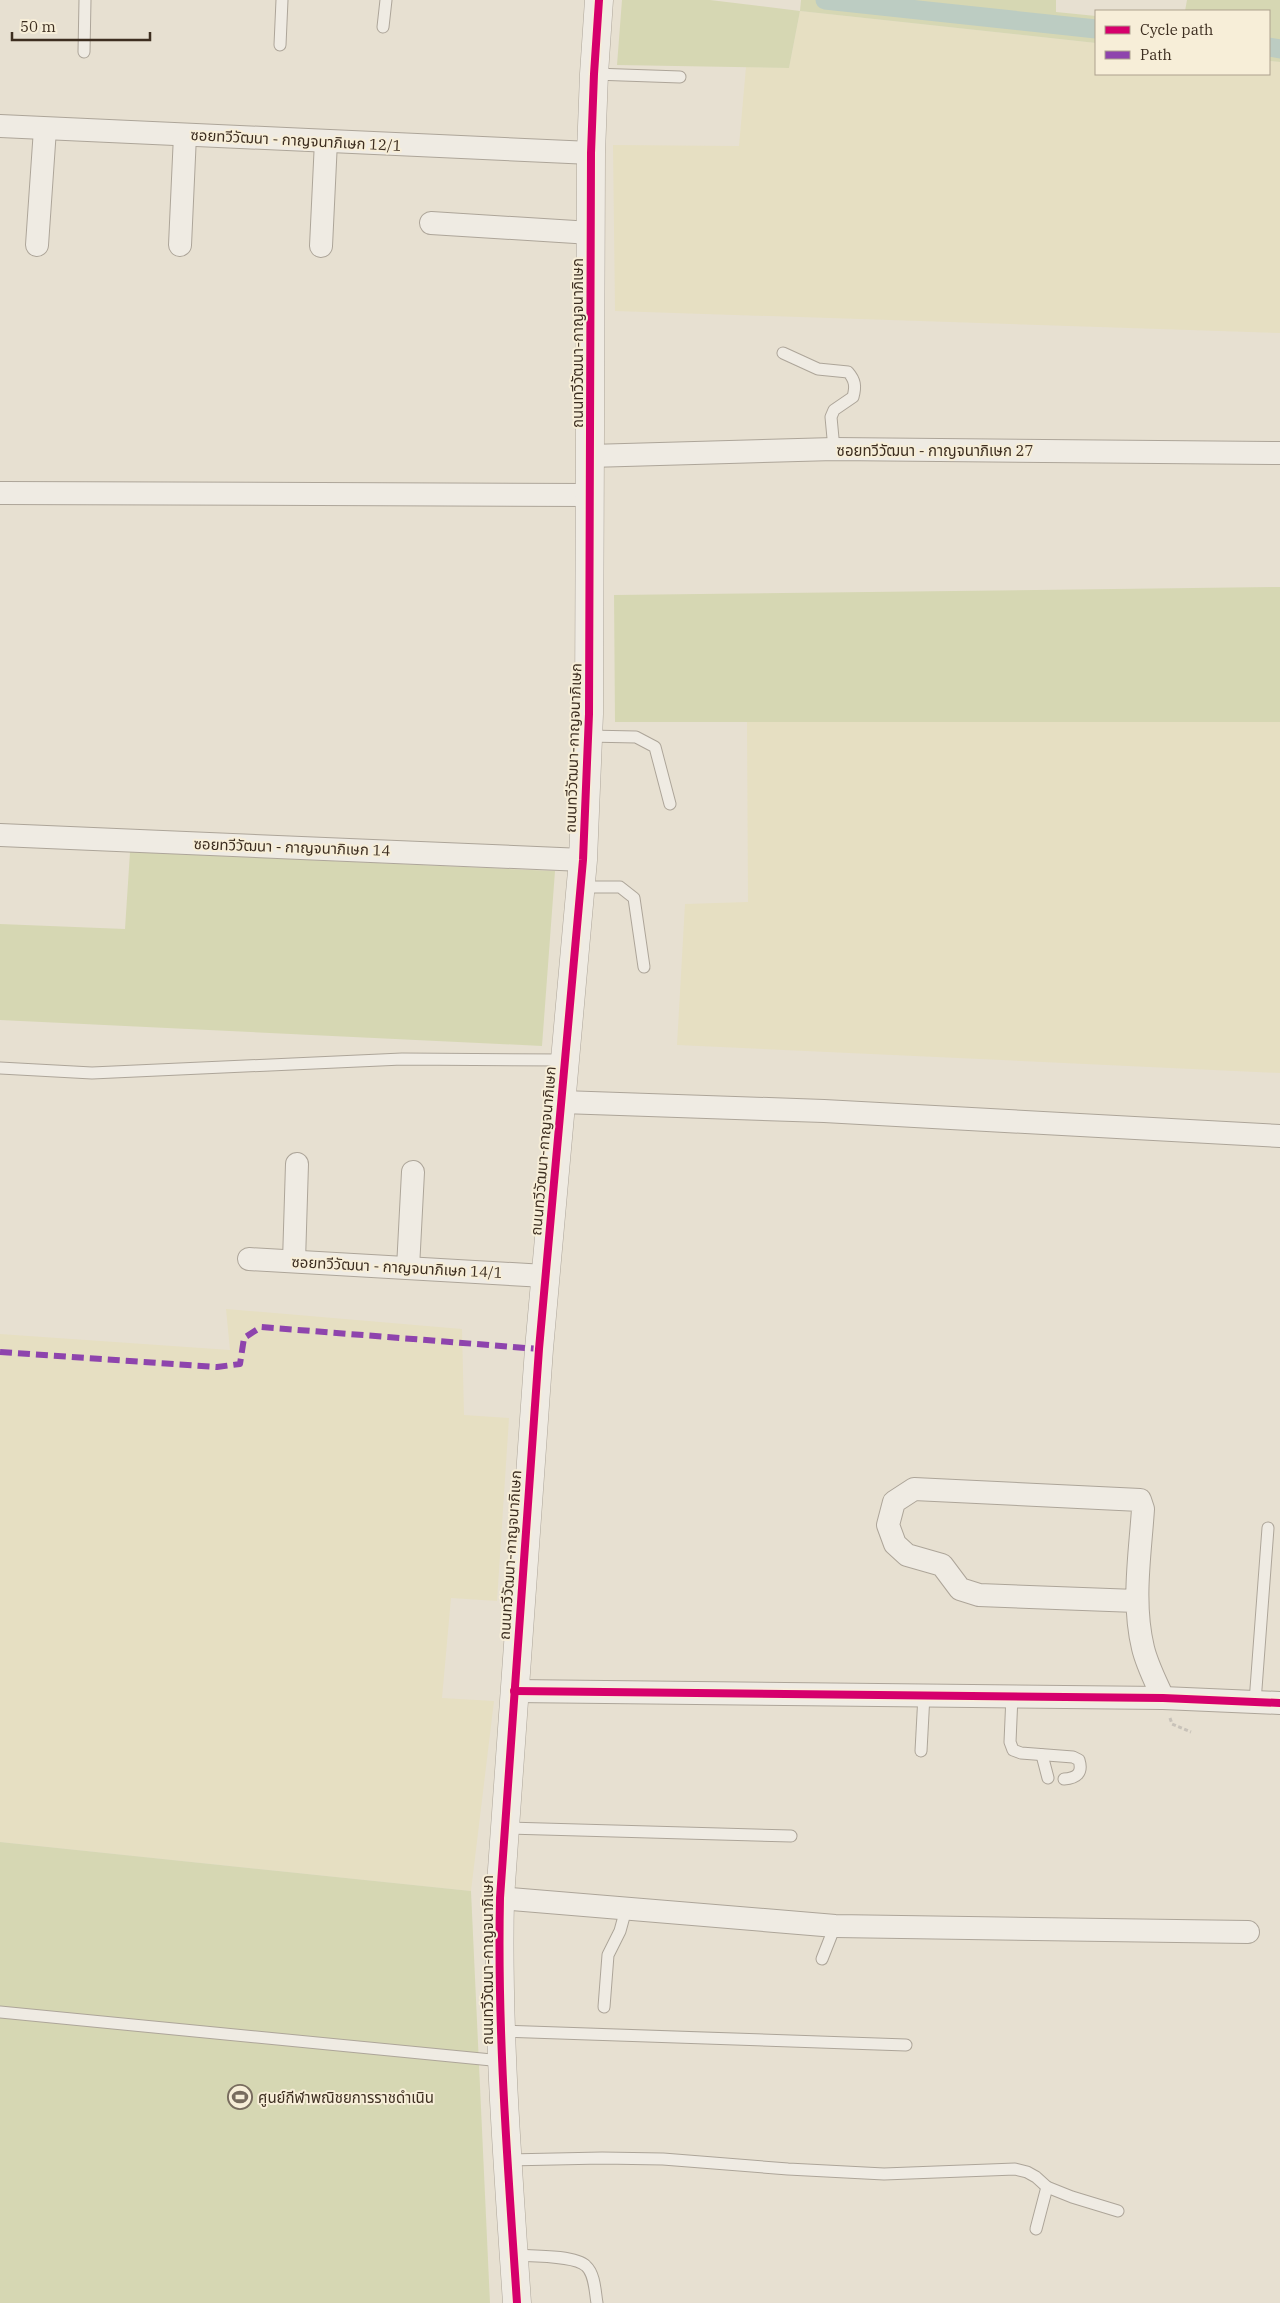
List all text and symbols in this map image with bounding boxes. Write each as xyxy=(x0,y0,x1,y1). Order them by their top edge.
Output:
scale bar xyxy=(12,10,150,42)
legend xyxy=(1095,10,1270,75)
text: 50 m xyxy=(20,17,56,36)
text: Cycle path xyxy=(1140,20,1213,39)
text: Path xyxy=(1140,45,1172,64)
street label: ซอยทวีวัฒนา - กาญจนาภิเษก 12/1 xyxy=(190,125,402,155)
street label: ถนนทวีวัฒนา-กาญจนาภิเษก xyxy=(568,258,587,428)
street label: ซอยทวีวัฒนา - กาญจนาภิเษก 27 xyxy=(837,441,1033,460)
street label: ถนนทวีวัฒนา-กาญจนาภิเษก xyxy=(561,663,585,833)
street label: ซอยทวีวัฒนา - กาญจนาภิเษก 14 xyxy=(193,834,391,860)
street label: ถนนทวีวัฒนา-กาญจนาภิเษก xyxy=(526,1066,560,1236)
street label: ซอยทวีวัฒนา - กาญจนาภิเษก 14/1 xyxy=(291,1252,503,1282)
street label: ถนนทวีวัฒนา-กาญจนาภิเษก xyxy=(495,1470,525,1640)
street label: ถนนทวีวัฒนา-กาญจนาภิเษก xyxy=(478,1875,497,2045)
sports icon: ศูนย์กีฬาพณิชยการราชดำเนิน xyxy=(227,2084,253,2110)
place label: ศูนย์กีฬาพณิชยการราชดำเนิน xyxy=(258,2088,434,2107)

